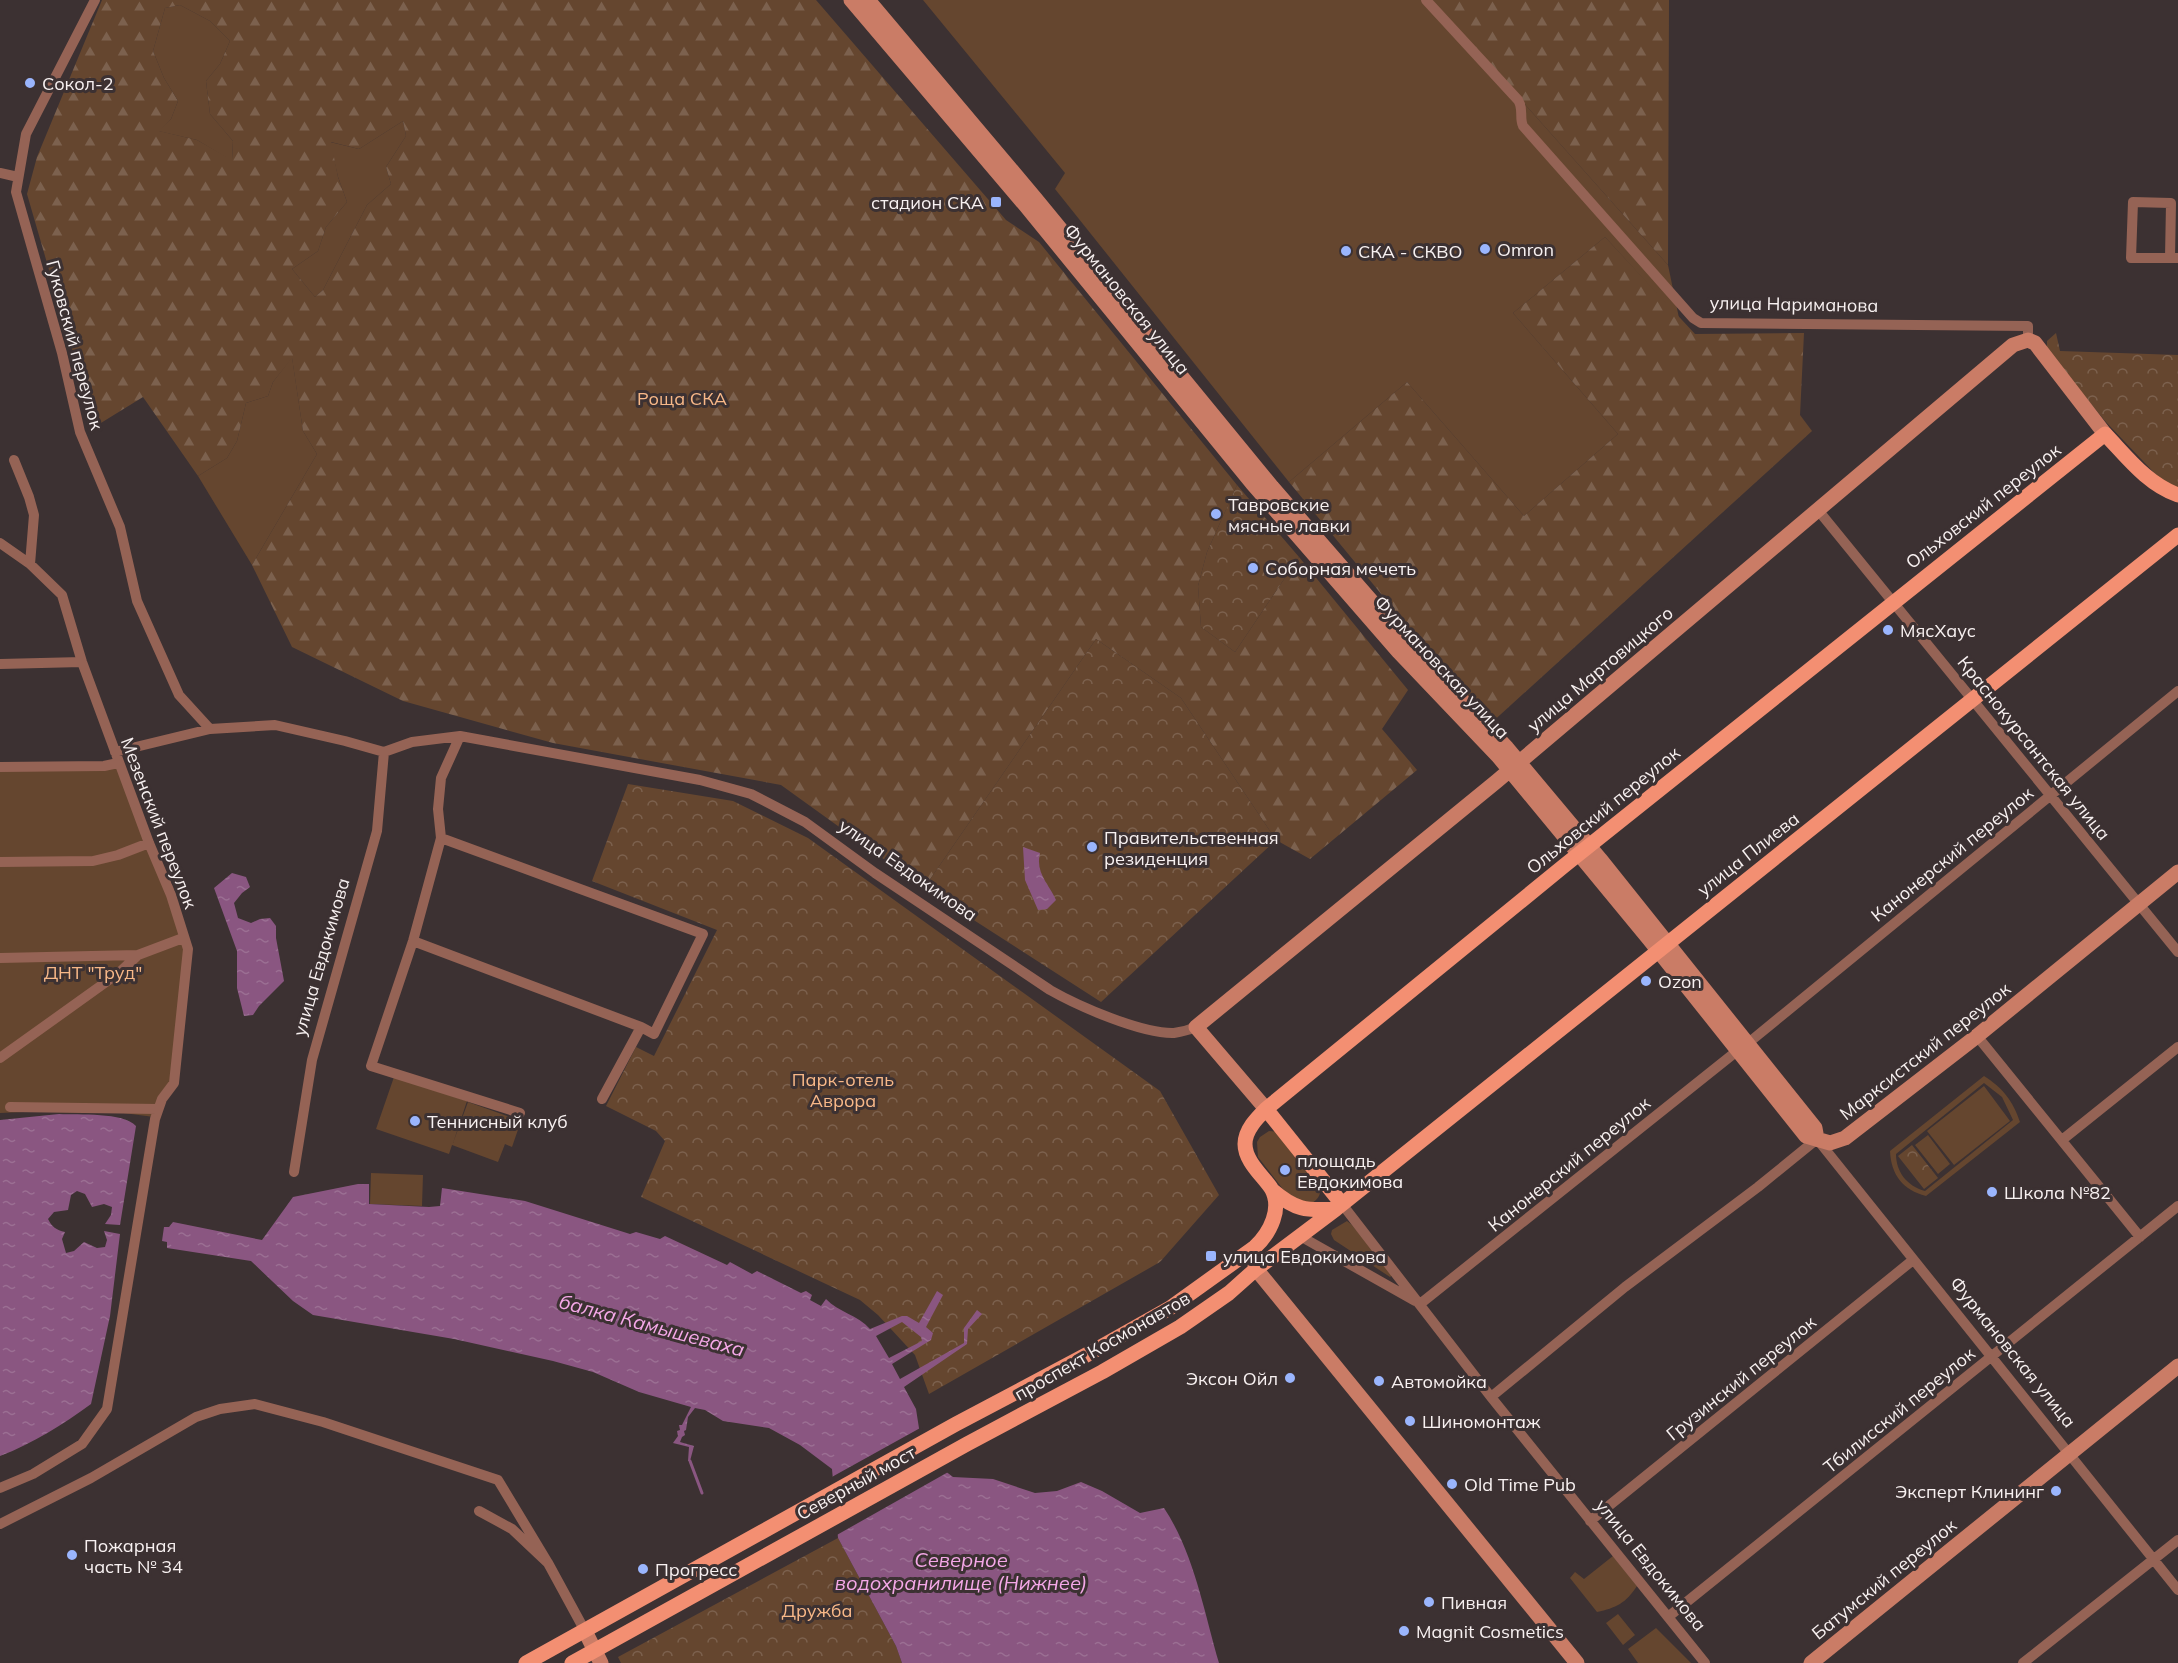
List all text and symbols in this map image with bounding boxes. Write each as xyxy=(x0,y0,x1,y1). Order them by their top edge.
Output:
place label: Сокол-2 xyxy=(42,72,114,95)
marker: Сокол-2 xyxy=(23,76,37,90)
place label: стадион СКА xyxy=(871,191,984,214)
marker: стадион СКА xyxy=(989,195,1003,209)
street label: Фурмановская улица xyxy=(1059,219,1195,379)
place label: Omron xyxy=(1497,238,1554,261)
place label: СКА - СКВО xyxy=(1358,240,1462,263)
marker: Omron xyxy=(1478,242,1492,256)
marker: СКА - СКВО xyxy=(1339,244,1353,258)
street label: Гуковский переулок xyxy=(41,258,109,433)
street label: улица Нариманова xyxy=(1709,291,1879,317)
park label: Роща СКА xyxy=(637,387,727,410)
street label: Ольховский переулок xyxy=(1901,438,2065,574)
place label: Тавровские мясные лавки xyxy=(1228,493,1350,537)
marker: Тавровские мясные лавки xyxy=(1209,507,1223,521)
place label: Соборная мечеть xyxy=(1265,557,1416,580)
marker: Соборная мечеть xyxy=(1246,561,1260,575)
street label: Фурмановская улица xyxy=(1370,591,1514,743)
street label: улица Мартовицкого xyxy=(1522,601,1678,737)
place label: МясХаус xyxy=(1900,619,1976,642)
marker: МясХаус xyxy=(1881,623,1895,637)
street label: Краснокурсантская улица xyxy=(1953,651,2115,845)
street label: Мезенский переулок xyxy=(116,734,202,912)
street label: Ольховский переулок xyxy=(1522,741,1685,879)
street label: Канонерский переулок xyxy=(1866,781,2038,927)
street label: улица Плиева xyxy=(1692,807,1804,901)
street label: улица Евдокимова xyxy=(834,814,982,926)
place label: Правительственная резиденция xyxy=(1104,826,1279,870)
marker: Правительственная резиденция xyxy=(1085,840,1099,854)
street label: улица Евдокимова xyxy=(287,875,355,1039)
park label: ДНТ "Труд" xyxy=(44,961,142,984)
place label: Ozon xyxy=(1658,970,1702,993)
marker: Ozon xyxy=(1639,974,1653,988)
street label: Марксистский переулок xyxy=(1835,977,2015,1125)
park label: Парк-отель Аврора xyxy=(792,1068,894,1112)
street label: Канонерский переулок xyxy=(1483,1091,1655,1237)
place label: Теннисный клуб xyxy=(427,1110,568,1133)
marker: Теннисный клуб xyxy=(408,1114,422,1128)
place label: площадь Евдокимова xyxy=(1297,1149,1403,1193)
marker: площадь Евдокимова xyxy=(1278,1163,1292,1177)
place label: Школа №82 xyxy=(2004,1181,2111,1204)
marker: Школа №82 xyxy=(1985,1185,1999,1199)
place label: улица Евдокимова xyxy=(1223,1245,1386,1268)
marker: улица Евдокимова xyxy=(1204,1249,1218,1263)
street label: Фурмановская улица xyxy=(1945,1272,2081,1432)
street label: проспект Космонавтов xyxy=(1010,1286,1194,1406)
water label: балка Камышеваха xyxy=(556,1288,748,1362)
street label: Грузинский переулок xyxy=(1661,1310,1821,1445)
street label: Тбилисский переулок xyxy=(1819,1342,1980,1478)
place label: Эксон Ойл xyxy=(1186,1367,1278,1390)
place label: Автомойка xyxy=(1391,1370,1487,1393)
marker: Эксон Ойл xyxy=(1283,1371,1297,1385)
marker: Автомойка xyxy=(1372,1374,1386,1388)
place label: Шиномонтаж xyxy=(1422,1410,1541,1433)
marker: Шиномонтаж xyxy=(1403,1414,1417,1428)
street label: Северный мост xyxy=(792,1440,920,1525)
place label: Old Time Pub xyxy=(1464,1473,1576,1496)
marker: Old Time Pub xyxy=(1445,1477,1459,1491)
place label: Эксперт Клининг xyxy=(1895,1480,2044,1503)
marker: Эксперт Клининг xyxy=(2049,1484,2063,1498)
street label: улица Евдокимова xyxy=(1591,1494,1711,1636)
street label: Батумский переулок xyxy=(1807,1513,1961,1644)
place label: Пожарная часть № 34 xyxy=(84,1534,183,1578)
water label: Северное водохранилище (Нижнее) xyxy=(835,1547,1087,1595)
marker: Пожарная часть № 34 xyxy=(65,1548,79,1562)
place label: Прогресс xyxy=(655,1558,737,1581)
marker: Прогресс xyxy=(636,1562,650,1576)
place label: Пивная xyxy=(1441,1591,1507,1614)
marker: Пивная xyxy=(1422,1595,1436,1609)
park label: Дружба xyxy=(781,1599,853,1622)
place label: Magnit Cosmetics xyxy=(1416,1620,1564,1643)
marker: Magnit Cosmetics xyxy=(1397,1624,1411,1638)

